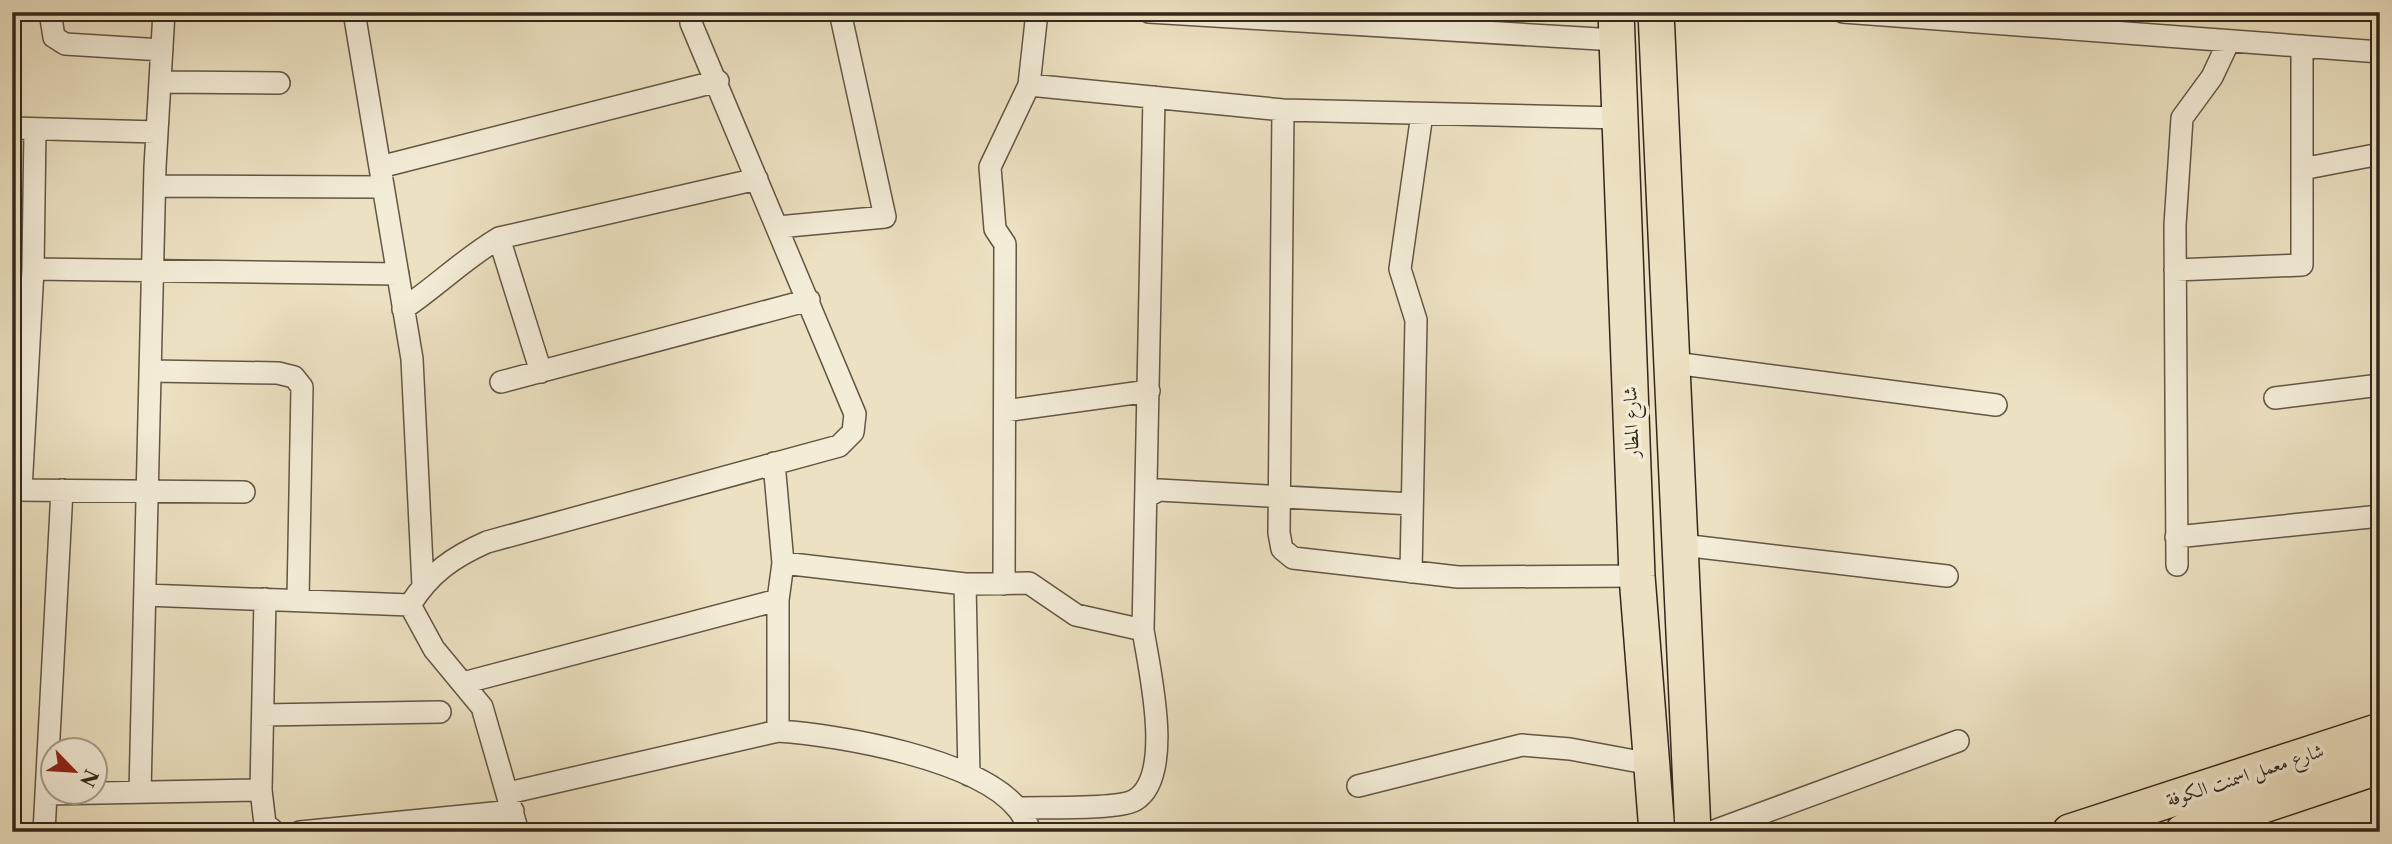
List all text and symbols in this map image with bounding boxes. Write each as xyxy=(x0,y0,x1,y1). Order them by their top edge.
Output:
street label: شارع المطار xyxy=(1618,386,1648,460)
north arrow xyxy=(38,736,108,806)
street label: شارع معمل اسمنت الكوفة xyxy=(2164,739,2328,815)
text: N xyxy=(75,766,103,790)

